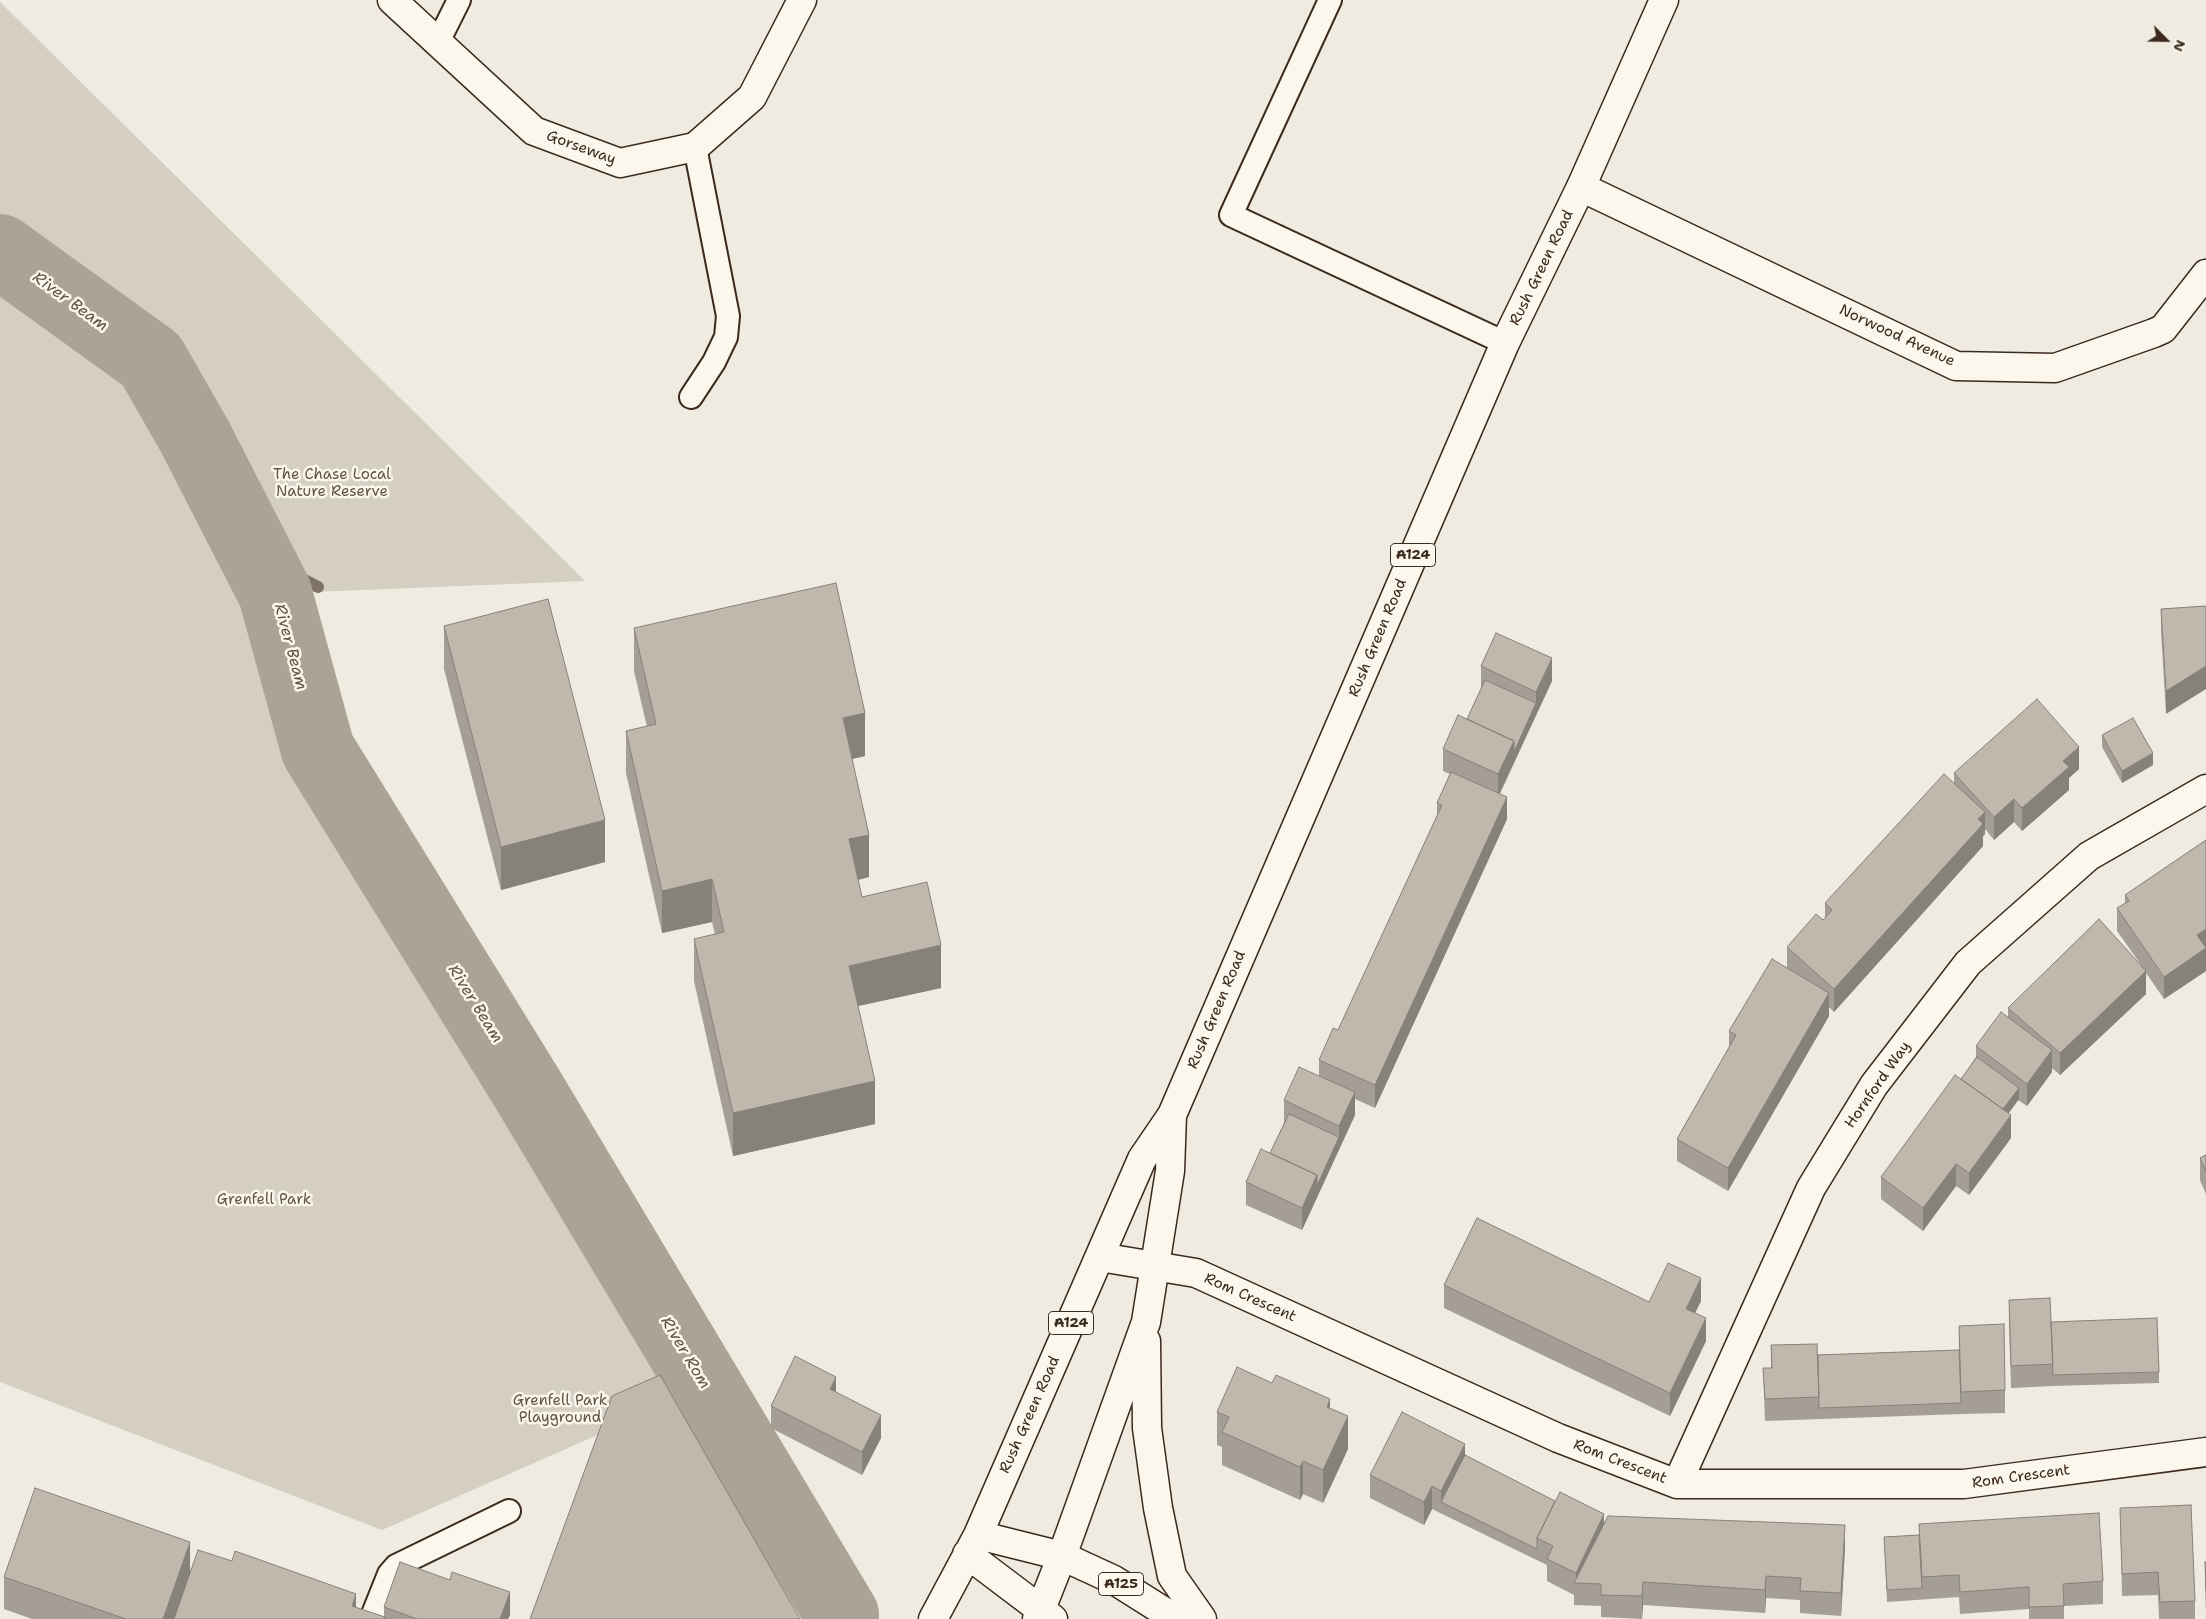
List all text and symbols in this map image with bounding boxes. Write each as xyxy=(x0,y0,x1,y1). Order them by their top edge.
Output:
north arrow xyxy=(2141,15,2191,65)
text: N xyxy=(2169,37,2190,54)
street label: Gorseway xyxy=(544,127,618,169)
street label: Rush Green Road xyxy=(1506,207,1578,329)
water label: River Beam xyxy=(29,268,111,336)
street label: Norwood Avenue xyxy=(1836,301,1958,371)
park label: The Chase Local Nature Reserve xyxy=(273,466,391,501)
road number: A124 xyxy=(1390,544,1436,566)
street label: Rush Green Road xyxy=(1345,576,1411,700)
water label: River Beam xyxy=(269,602,311,692)
street label: Rush Green Road xyxy=(1184,948,1250,1072)
water label: River Beam xyxy=(443,961,507,1047)
street label: Hornford Way xyxy=(1841,1038,1915,1132)
park label: Grenfell Park xyxy=(217,1191,311,1209)
street label: Rom Crescent xyxy=(1201,1270,1299,1326)
road number: A124 xyxy=(1048,1312,1094,1335)
water label: River Rom xyxy=(656,1313,714,1393)
street label: Rush Green Road xyxy=(996,1354,1064,1476)
park label: Grenfell Park Playground xyxy=(513,1392,607,1427)
street label: Rom Crescent xyxy=(1571,1436,1669,1488)
street label: Rom Crescent xyxy=(1971,1461,2071,1493)
road number: A125 xyxy=(1098,1572,1144,1596)

